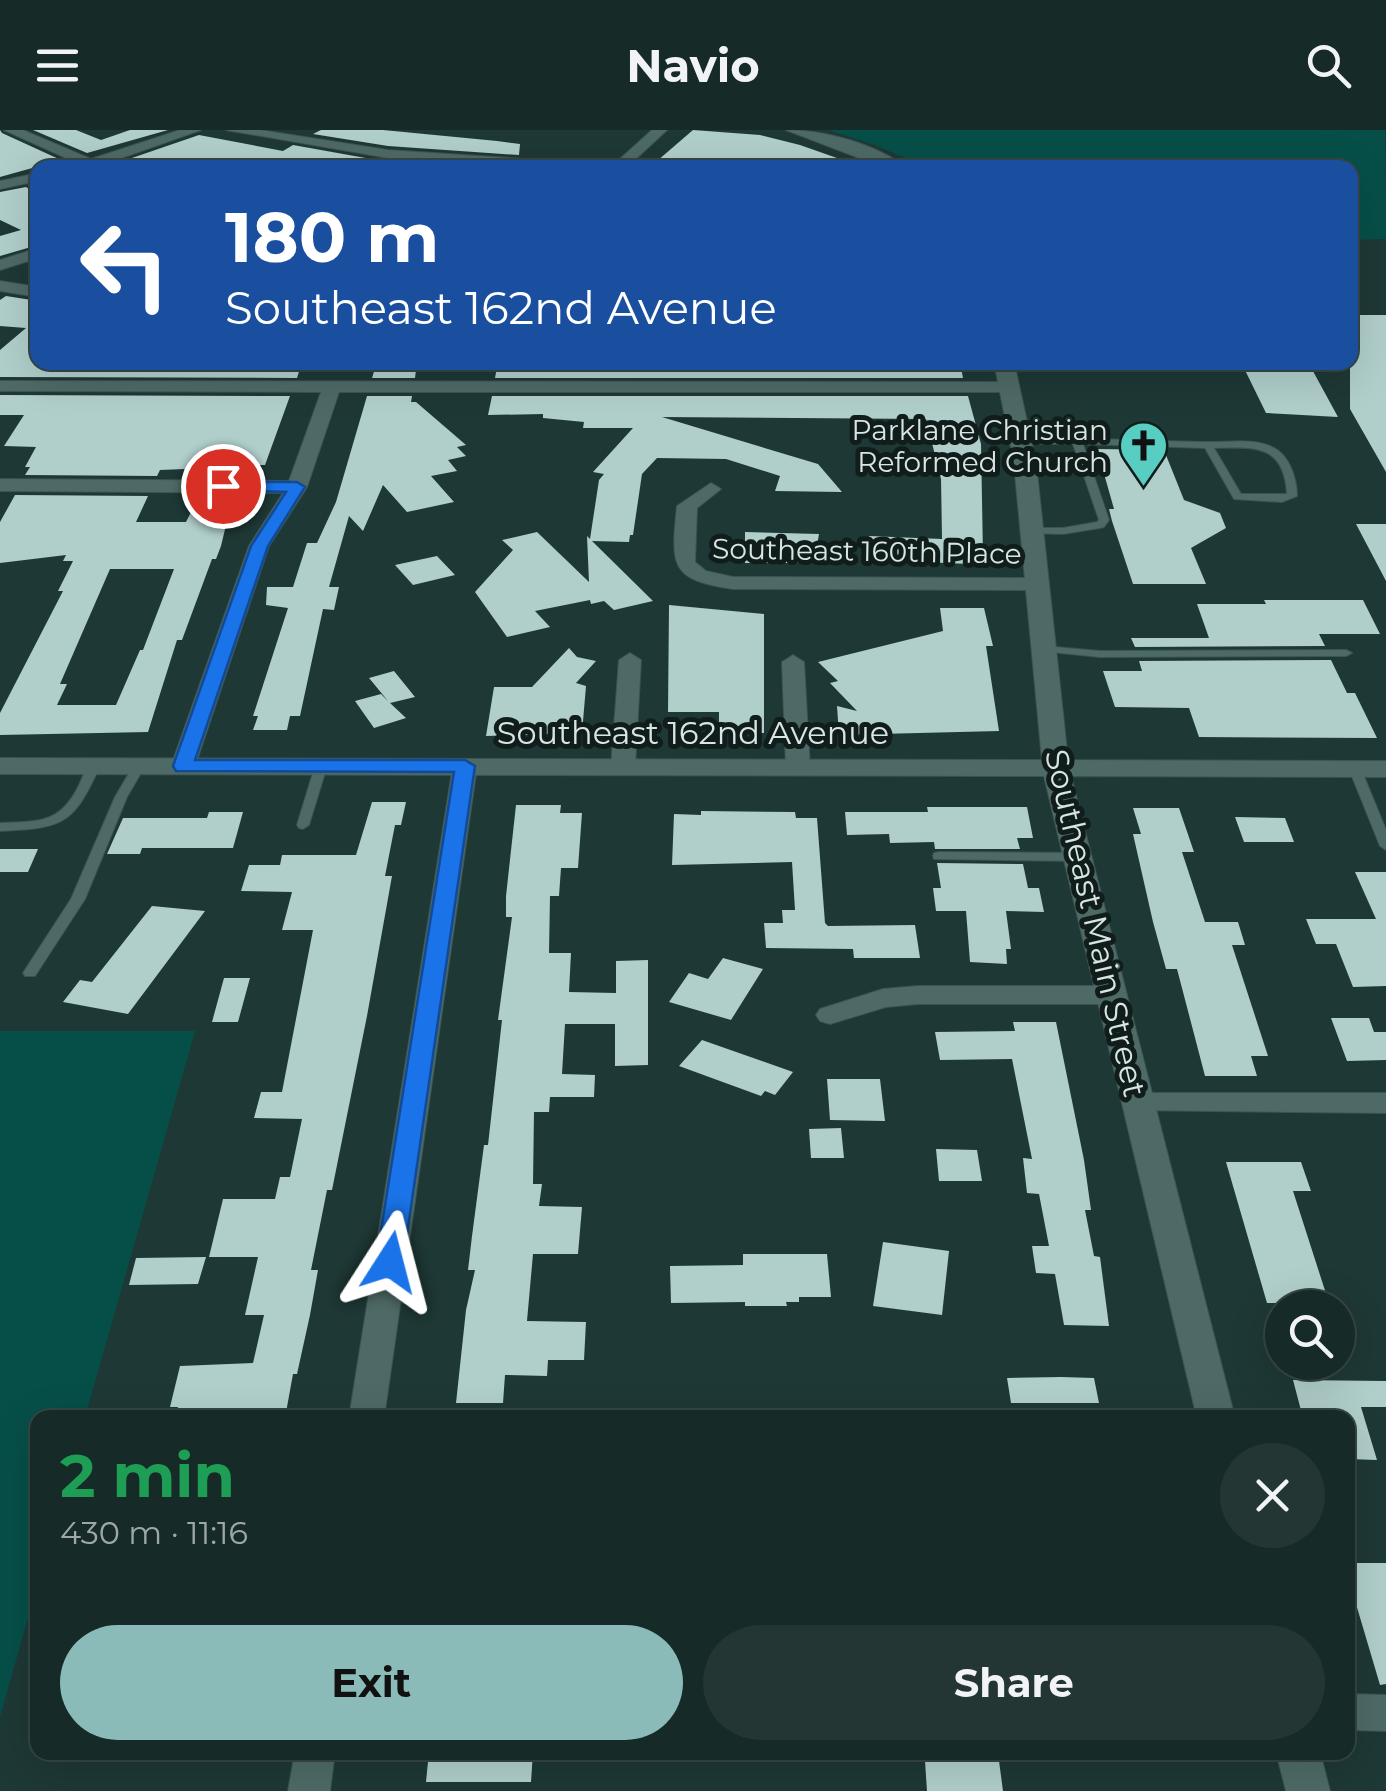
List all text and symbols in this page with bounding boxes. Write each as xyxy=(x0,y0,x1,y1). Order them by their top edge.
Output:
icon: menu xyxy=(30,38,85,93)
text: Navio xyxy=(626,38,760,93)
icon: search xyxy=(1301,38,1356,93)
text: 180 m xyxy=(225,194,439,280)
icon: left xyxy=(60,200,190,330)
text: Southeast 162nd Avenue xyxy=(225,280,777,335)
place label: Parklane Christian Reformed Church xyxy=(851,413,1108,479)
church icon: Parklane Christian Reformed Church xyxy=(1117,420,1169,488)
pin xyxy=(181,444,266,529)
icon: arrive xyxy=(196,459,251,514)
street label: Southeast 160th Place xyxy=(712,531,1022,571)
street label: Southeast 162nd Avenue xyxy=(497,713,889,752)
street label: Southeast Main Street xyxy=(1037,745,1155,1101)
position arrow xyxy=(338,1210,442,1314)
map controls xyxy=(1265,1290,1355,1380)
button: search xyxy=(1265,1290,1355,1380)
text: 2 min xyxy=(60,1439,235,1512)
button: close xyxy=(1220,1443,1325,1548)
text: 430 m · 11:16 xyxy=(60,1513,248,1552)
button: Exit xyxy=(60,1625,683,1740)
button: Share xyxy=(703,1625,1325,1740)

